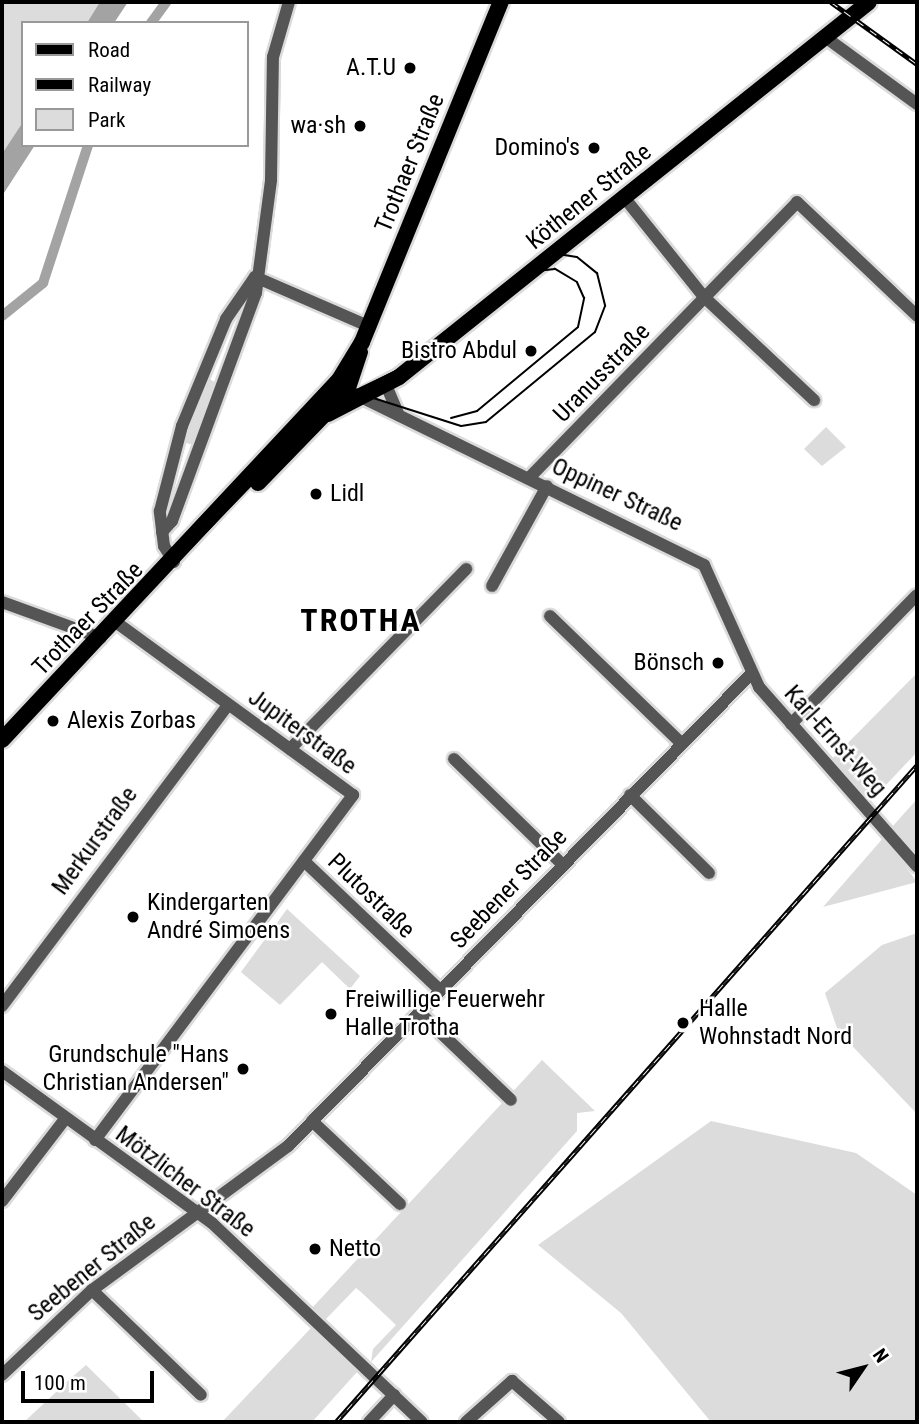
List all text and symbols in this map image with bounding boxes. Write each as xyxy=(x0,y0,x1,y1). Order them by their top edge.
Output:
legend xyxy=(21,21,248,147)
text: Road xyxy=(88,38,130,62)
place label: A.T.U xyxy=(346,54,396,82)
marker: A.T.U xyxy=(402,60,418,76)
text: Railway xyxy=(88,73,151,97)
street label: Trothaer Straße xyxy=(369,90,451,236)
text: Park xyxy=(88,108,125,132)
place label: wa·sh xyxy=(291,112,346,140)
marker: wa·sh xyxy=(352,118,368,134)
place label: Domino's xyxy=(494,134,580,162)
street label: Köthener Straße xyxy=(521,138,657,256)
marker: Domino's xyxy=(586,140,602,156)
street label: Uranusstraße xyxy=(548,318,656,428)
place label: Bistro Abdul xyxy=(401,337,517,365)
marker: Bistro Abdul xyxy=(523,343,539,359)
street label: Oppiner Straße xyxy=(547,452,687,538)
place label: Lidl xyxy=(330,480,364,508)
marker: Lidl xyxy=(308,486,324,502)
street label: Trothaer Straße xyxy=(27,556,149,682)
district label: TROTHA xyxy=(301,601,421,639)
place label: Bönsch xyxy=(634,649,704,677)
marker: Bönsch xyxy=(710,655,726,671)
street label: Karl-Ernst-Weg xyxy=(778,680,892,802)
street label: Jupiterstraße xyxy=(242,683,362,781)
place label: Alexis Zorbas xyxy=(67,707,196,735)
marker: Alexis Zorbas xyxy=(45,713,61,729)
street label: Merkurstraße xyxy=(46,781,144,901)
street label: Seebener Straße xyxy=(445,823,573,955)
street label: Plutostraße xyxy=(322,848,420,944)
place label: Kindergarten André Simoens xyxy=(147,889,290,945)
marker: Kindergarten André Simoens xyxy=(125,909,141,925)
place label: Freiwillige Feuerwehr Halle Trotha xyxy=(345,986,545,1042)
place label: Halle Wohnstadt Nord xyxy=(699,995,852,1051)
marker: Freiwillige Feuerwehr Halle Trotha xyxy=(323,1006,339,1022)
marker: Halle Wohnstadt Nord xyxy=(673,1013,693,1033)
place label: Grundschule "Hans Christian Andersen" xyxy=(43,1041,229,1097)
marker: Grundschule "Hans Christian Andersen" xyxy=(235,1061,251,1077)
street label: Mötzlicher Straße xyxy=(110,1120,260,1244)
street label: Seebener Straße xyxy=(23,1208,161,1328)
place label: Netto xyxy=(329,1235,381,1263)
marker: Netto xyxy=(307,1241,323,1257)
north arrow xyxy=(828,1333,898,1403)
text: N xyxy=(868,1344,893,1367)
scale bar xyxy=(24,1358,158,1402)
text: 100 m xyxy=(34,1371,86,1395)

